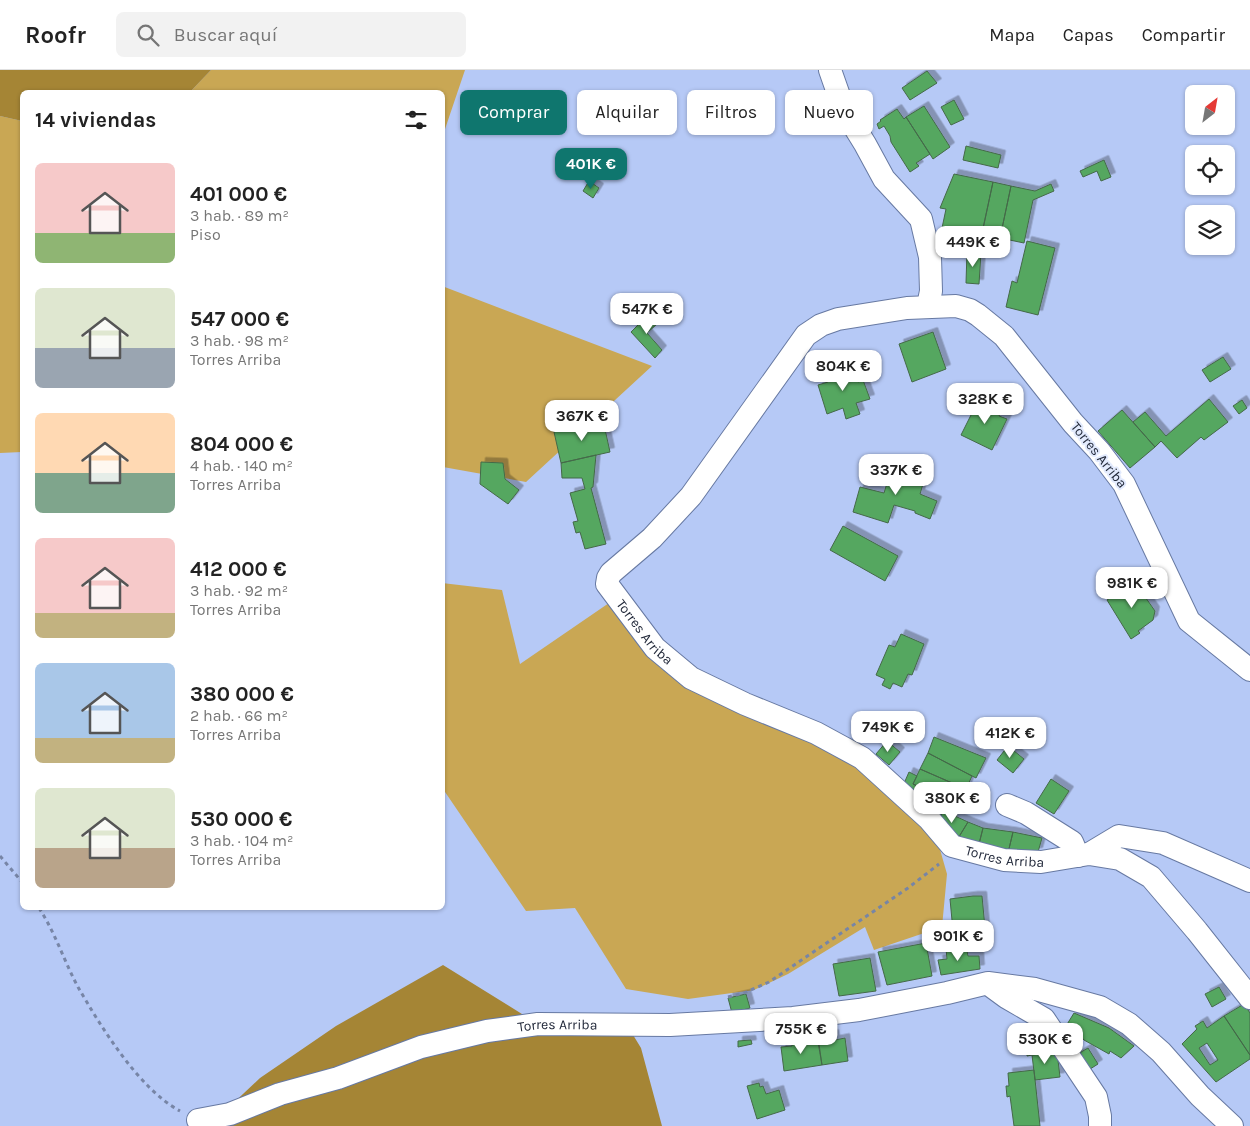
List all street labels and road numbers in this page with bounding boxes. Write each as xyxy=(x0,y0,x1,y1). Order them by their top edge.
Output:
street label: Torres Arriba xyxy=(1067,419,1131,491)
street label: Torres Arriba xyxy=(613,596,677,668)
street label: Torres Arriba xyxy=(963,841,1045,871)
street label: Torres Arriba xyxy=(516,1015,597,1035)

